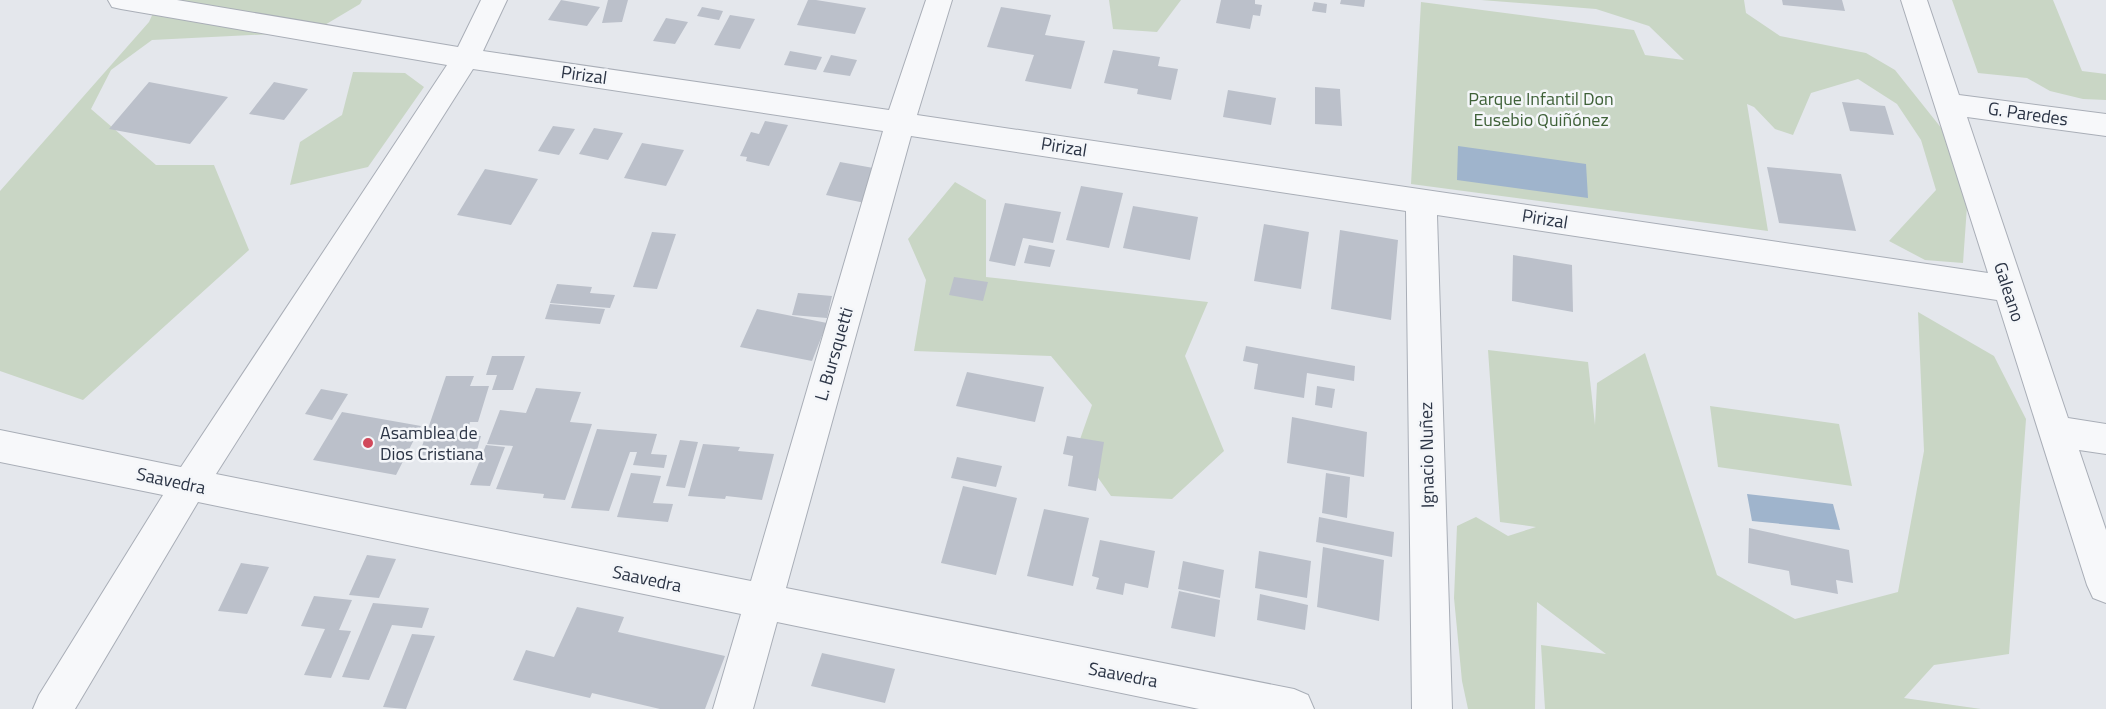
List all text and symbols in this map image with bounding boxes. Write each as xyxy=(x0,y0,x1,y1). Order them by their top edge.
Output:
street label: Pirizal xyxy=(559,58,609,91)
park label: Parque Infantil Don Eusebio Quiñónez xyxy=(1468,85,1614,133)
street label: G. Paredes xyxy=(1986,95,2070,132)
street label: Pirizal xyxy=(1039,130,1089,163)
street label: Pirizal xyxy=(1520,202,1570,235)
street label: Galeano xyxy=(1987,258,2032,325)
street label: L. Bursquetti xyxy=(807,304,860,404)
street label: Ignacio Nuñez xyxy=(1412,402,1441,508)
place label: Asamblea de Dios Cristiana xyxy=(380,419,484,467)
marker: Asamblea de Dios Cristiana xyxy=(361,436,375,450)
street label: Saavedra xyxy=(134,460,208,501)
street label: Saavedra xyxy=(610,558,684,599)
street label: Saavedra xyxy=(1086,655,1160,694)

